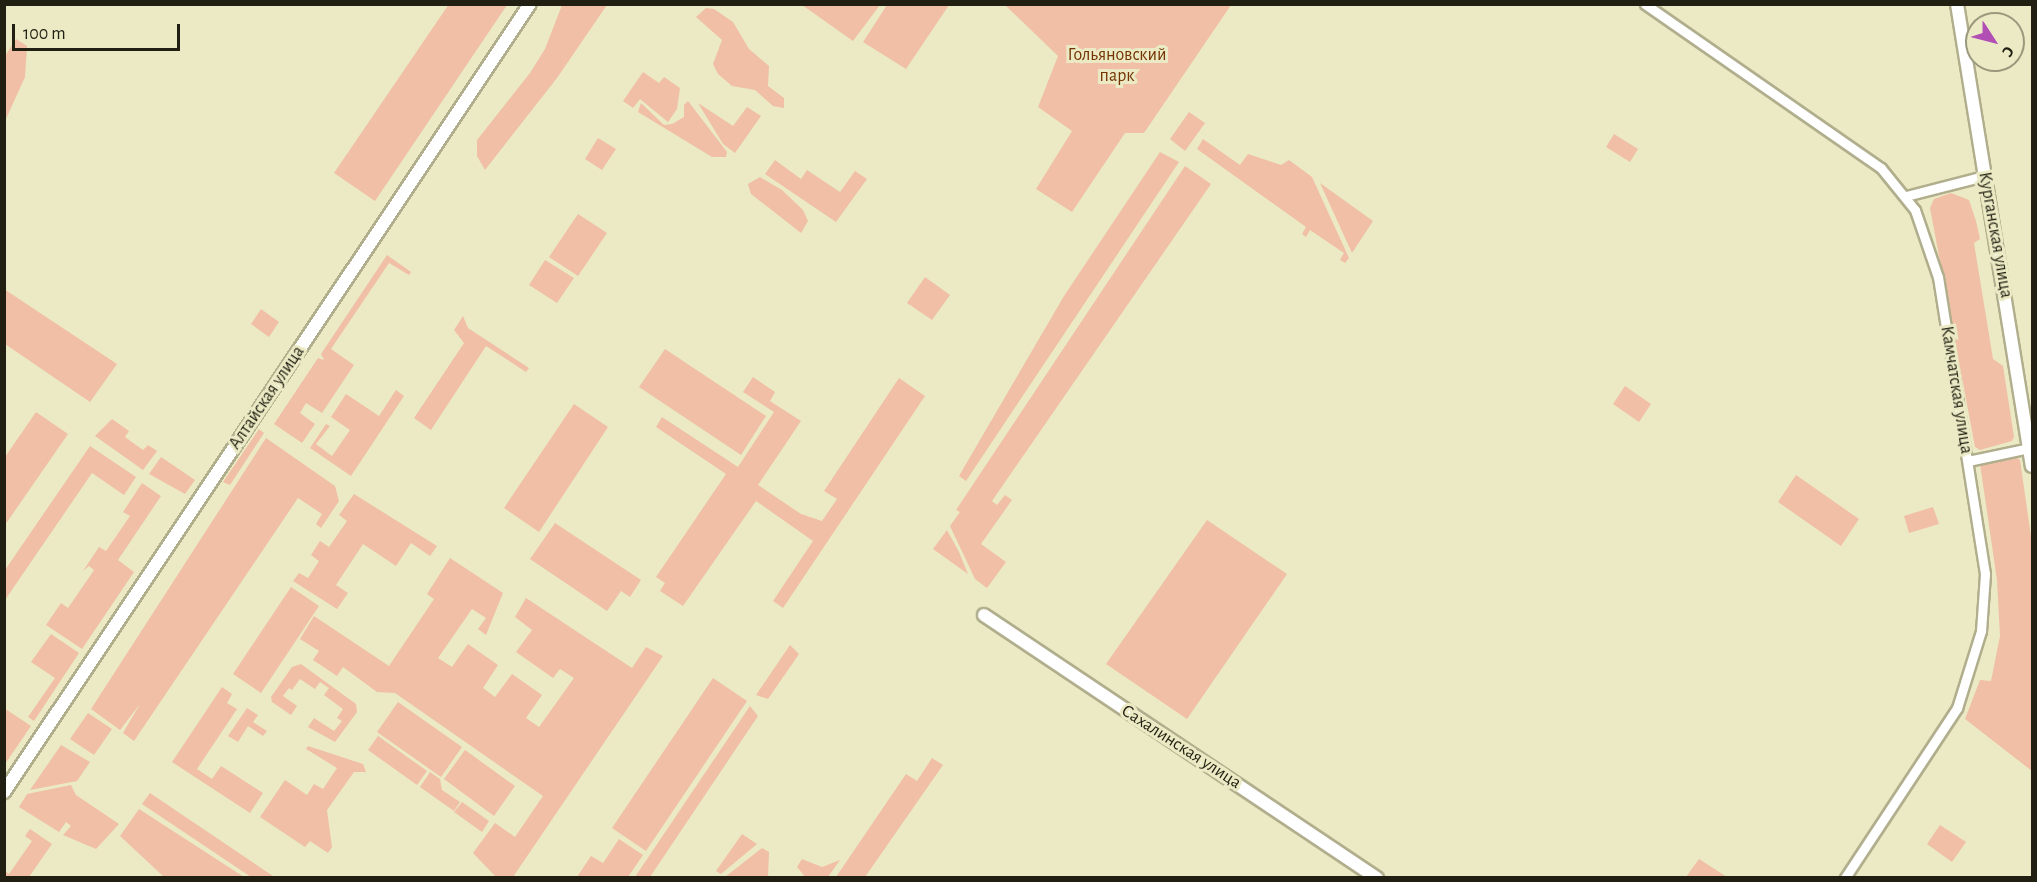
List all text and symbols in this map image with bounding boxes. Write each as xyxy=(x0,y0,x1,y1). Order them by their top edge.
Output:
scale bar xyxy=(15,12,183,50)
north arrow xyxy=(1965,12,2025,72)
text: 100 m xyxy=(23,25,66,43)
text: С xyxy=(1999,43,2017,60)
park label: Гольяновcкий парк xyxy=(1067,45,1167,88)
street label: Курганская улица xyxy=(1973,170,2017,300)
street label: Камчатская улица xyxy=(1935,324,1977,456)
street label: Алтайская улица xyxy=(224,342,310,454)
street label: Сахалинская улица xyxy=(1117,700,1245,794)

